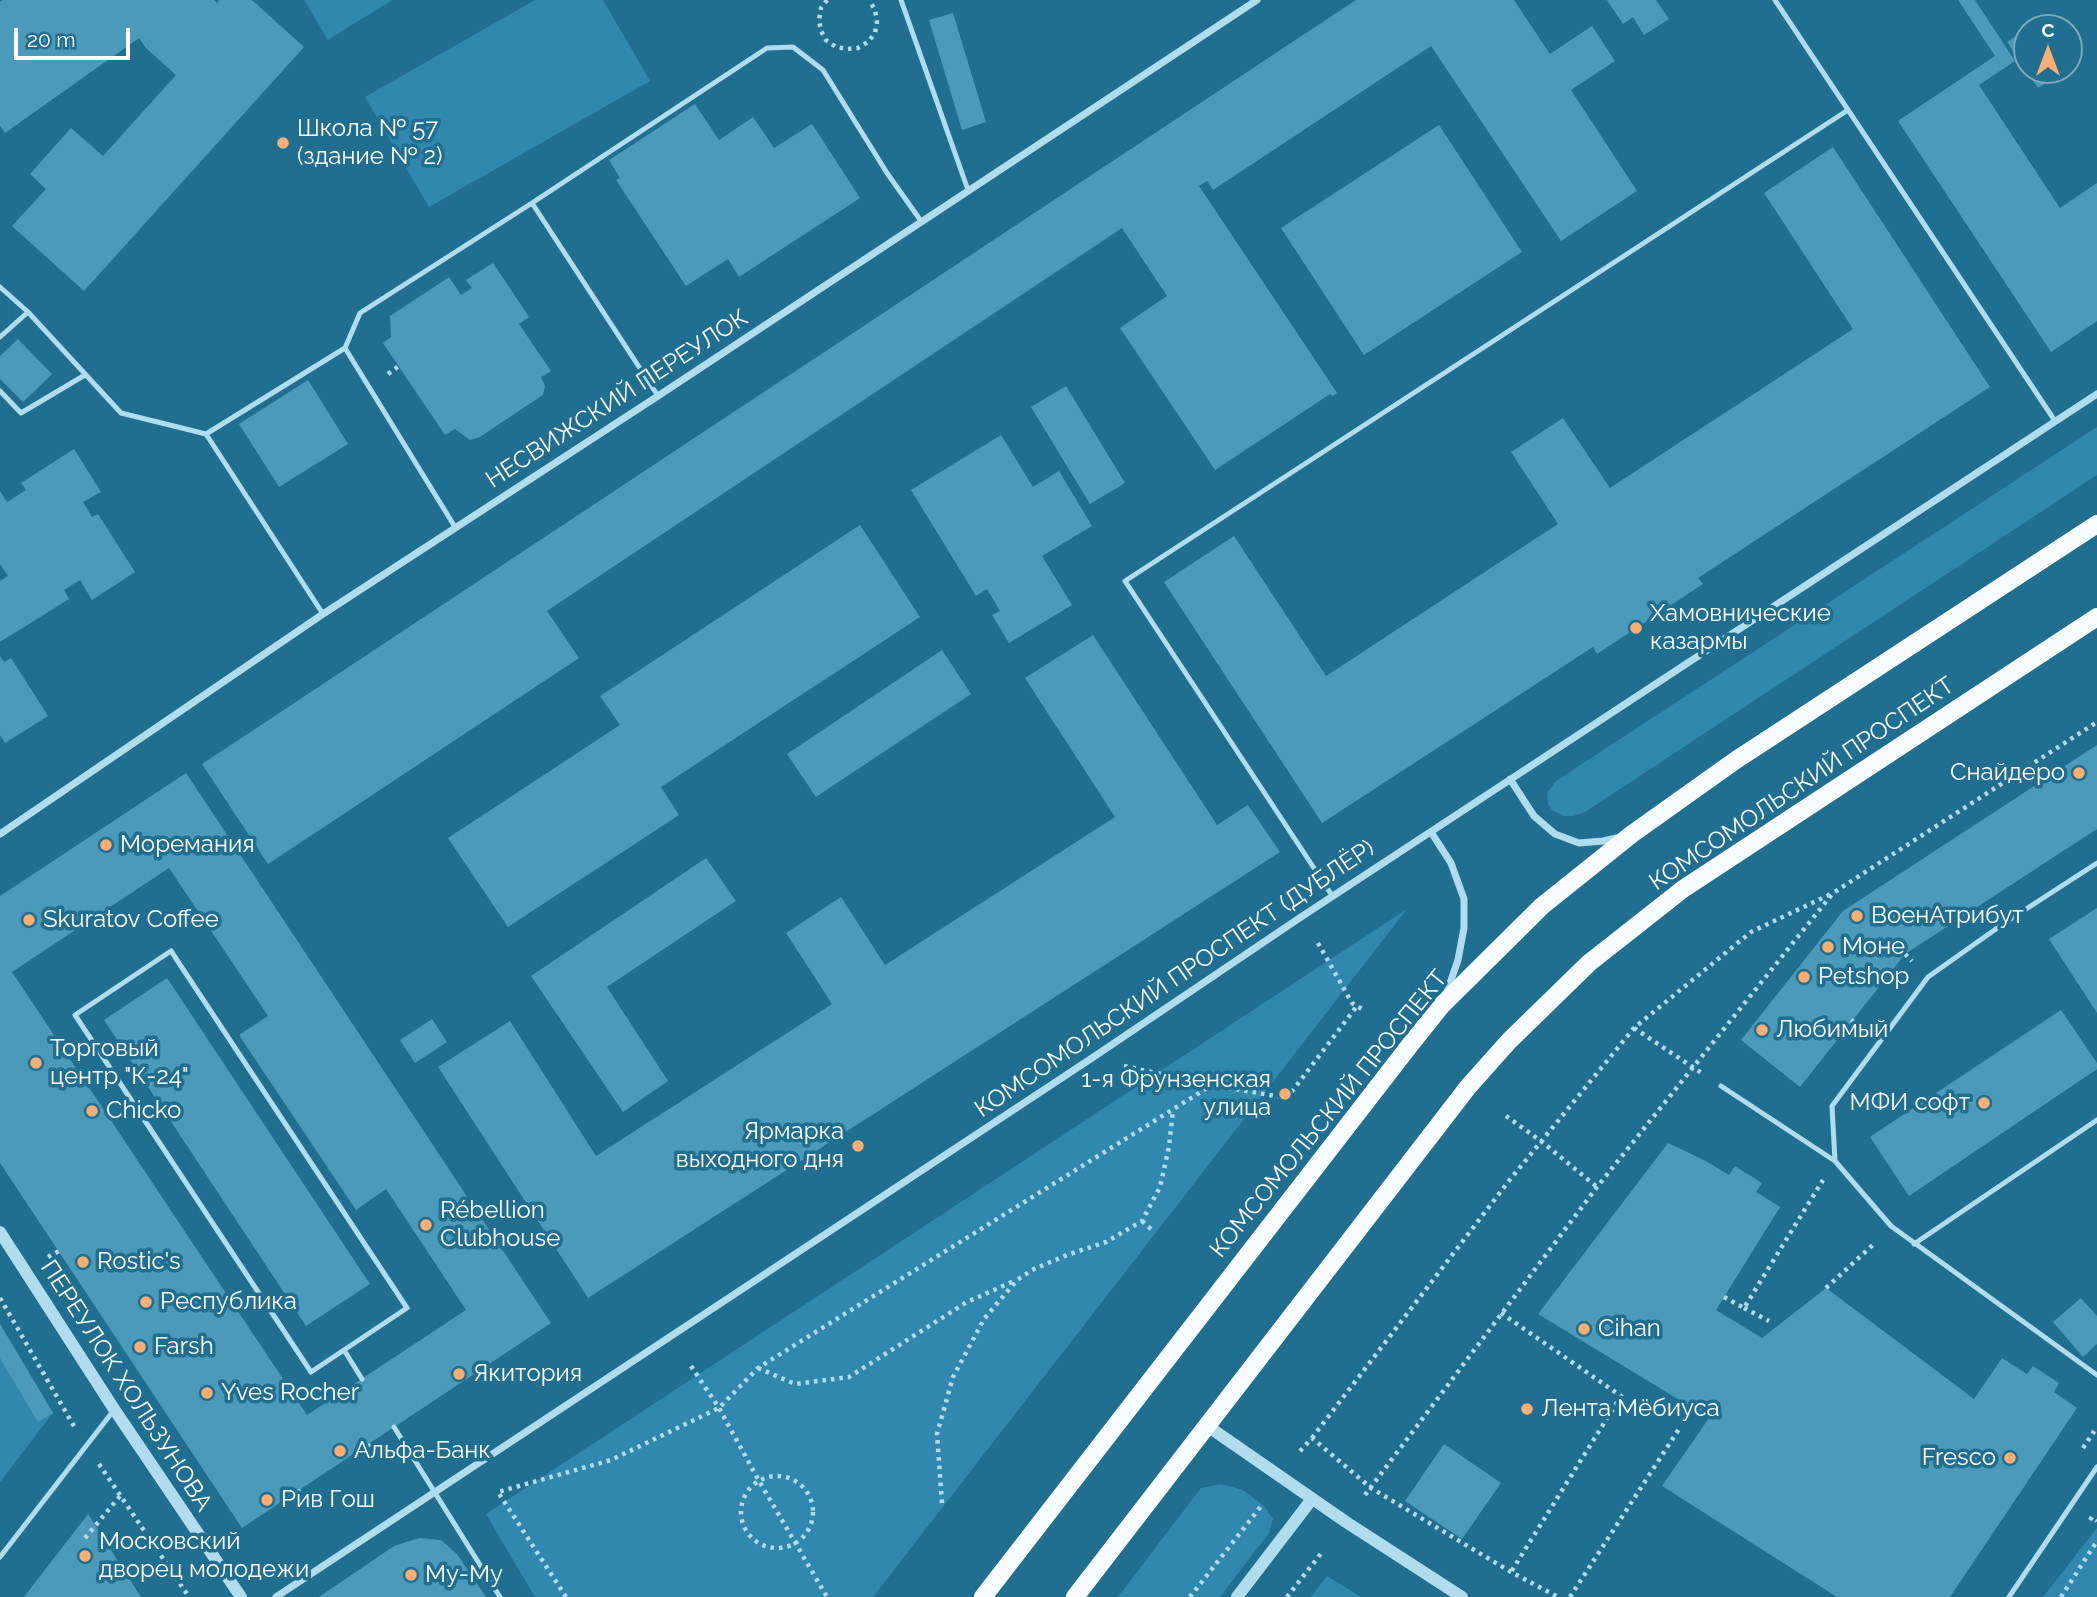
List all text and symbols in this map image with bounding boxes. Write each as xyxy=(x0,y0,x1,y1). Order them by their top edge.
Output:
scale bar xyxy=(18,14,133,58)
north arrow xyxy=(2013,14,2083,84)
text: С xyxy=(2041,19,2055,41)
text: 20 m xyxy=(27,27,75,52)
place label: Школа № 57 (здание № 2) xyxy=(297,115,442,171)
marker: Школа № 57 (здание № 2) xyxy=(275,135,291,151)
street label: НЕСВИЖСКИЙ ПЕРЕУЛОК xyxy=(481,303,753,495)
place label: Хамовнические казармы xyxy=(1650,600,1831,656)
marker: Хамовнические казармы xyxy=(1628,620,1644,636)
street label: КОМСОМОЛЬСКИЙ ПРОСПЕКТ xyxy=(1644,671,1960,897)
place label: Снайдеро xyxy=(1950,759,2065,787)
marker: Снайдеро xyxy=(2071,765,2087,781)
place label: Моремания xyxy=(120,831,255,859)
street label: КОМСОМОЛЬСКИЙ ПРОСПЕКТ (ДУБЛЁР) xyxy=(970,834,1380,1124)
marker: Моремания xyxy=(98,837,114,853)
place label: ВоенАтрибут xyxy=(1871,902,2024,930)
place label: Skuratov Coffee xyxy=(43,906,219,934)
marker: ВоенАтрибут xyxy=(1849,908,1865,924)
marker: Skuratov Coffee xyxy=(21,912,37,928)
place label: Моне xyxy=(1842,933,1905,961)
marker: Моне xyxy=(1820,939,1836,955)
place label: Petshop xyxy=(1818,963,1909,991)
street label: КОМСОМОЛЬСКИЙ ПРОСПЕКТ xyxy=(1204,965,1454,1263)
marker: Petshop xyxy=(1796,969,1812,985)
place label: Любимый xyxy=(1776,1016,1888,1044)
marker: Любимый xyxy=(1754,1022,1770,1038)
place label: Торговый центр "К-24" xyxy=(50,1035,189,1091)
marker: Торговый центр "К-24" xyxy=(28,1055,44,1071)
place label: 1-я Фрунзенская улица xyxy=(1081,1066,1271,1122)
marker: 1-я Фрунзенская улица xyxy=(1277,1086,1293,1102)
place label: МФИ софт xyxy=(1850,1089,1970,1117)
marker: МФИ софт xyxy=(1976,1095,1992,1111)
place label: Chicko xyxy=(106,1097,181,1125)
marker: Chicko xyxy=(84,1103,100,1119)
place label: Ярмарка выходного дня xyxy=(676,1118,844,1174)
marker: Ярмарка выходного дня xyxy=(850,1138,866,1154)
place label: Rébellion Clubhouse xyxy=(440,1197,560,1253)
marker: Rébellion Clubhouse xyxy=(418,1217,434,1233)
place label: Rostic's xyxy=(97,1248,181,1276)
marker: Rostic's xyxy=(75,1254,91,1270)
street label: ПЕРЕУЛОК ХОЛЬЗУНОВА xyxy=(34,1255,218,1517)
place label: Республика xyxy=(160,1288,297,1316)
marker: Республика xyxy=(138,1294,154,1310)
place label: Cihan xyxy=(1598,1315,1661,1343)
marker: Cihan xyxy=(1576,1321,1592,1337)
place label: Farsh xyxy=(154,1333,214,1361)
marker: Farsh xyxy=(132,1339,148,1355)
place label: Якитория xyxy=(473,1360,582,1388)
marker: Якитория xyxy=(451,1366,467,1382)
place label: Yves Rocher xyxy=(221,1379,359,1407)
marker: Yves Rocher xyxy=(199,1385,215,1401)
place label: Лента Мёбиуса xyxy=(1541,1395,1720,1423)
marker: Лента Мёбиуса xyxy=(1519,1401,1535,1417)
place label: Альфа-Банк xyxy=(354,1437,491,1465)
marker: Альфа-Банк xyxy=(332,1443,348,1459)
place label: Fresco xyxy=(1922,1444,1996,1472)
marker: Fresco xyxy=(2002,1450,2018,1466)
place label: Рив Гош xyxy=(281,1486,375,1514)
marker: Рив Гош xyxy=(259,1492,275,1508)
place label: Московский дворец молодежи xyxy=(99,1528,309,1584)
marker: Московский дворец молодежи xyxy=(77,1548,93,1564)
place label: Му-Му xyxy=(425,1561,503,1589)
marker: Му-Му xyxy=(403,1567,419,1583)

